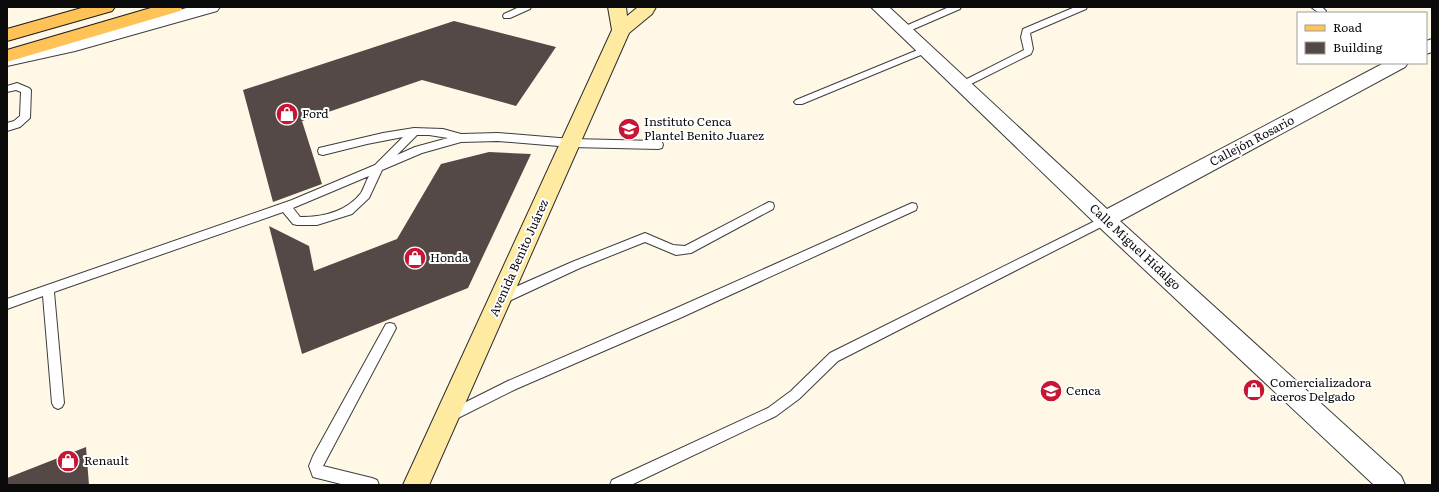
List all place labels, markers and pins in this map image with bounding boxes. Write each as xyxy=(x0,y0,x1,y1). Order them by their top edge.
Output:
shop icon: Ford xyxy=(274,101,300,127)
place label: Ford xyxy=(302,104,329,122)
place label: Instituto Cenca Plantel Benito Juarez xyxy=(644,112,764,144)
school or university icon: Instituto Cenca Plantel Benito Juarez xyxy=(616,116,642,142)
shop icon: Honda xyxy=(402,245,428,271)
place label: Honda xyxy=(430,248,469,266)
place label: Comercializadora aceros Delgado xyxy=(1270,373,1372,405)
shop icon: Comercializadora aceros Delgado xyxy=(1241,377,1267,403)
school or university icon: Cenca xyxy=(1038,378,1064,404)
place label: Cenca xyxy=(1066,381,1101,399)
shop icon: Renault xyxy=(55,448,81,474)
place label: Renault xyxy=(84,451,129,469)

